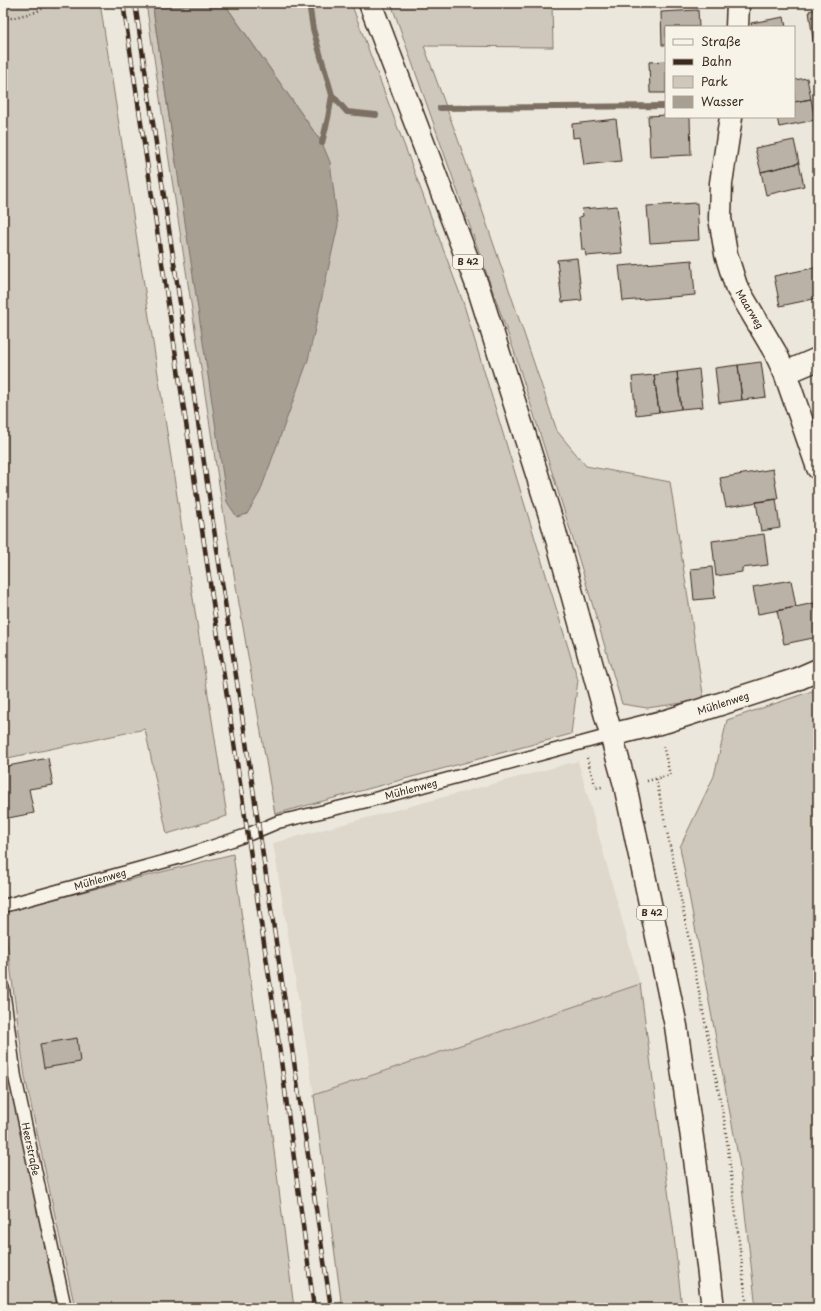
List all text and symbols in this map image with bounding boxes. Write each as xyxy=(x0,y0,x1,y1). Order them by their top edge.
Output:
legend xyxy=(665,26,795,118)
text: Straße xyxy=(701,32,741,50)
text: Bahn xyxy=(701,52,732,70)
text: Park xyxy=(701,72,728,90)
text: Wasser xyxy=(701,92,744,110)
road number: B 42 xyxy=(453,255,483,269)
street label: Maarweg xyxy=(733,286,768,331)
street label: Mühlenweg xyxy=(695,687,751,718)
street label: Mühlenweg xyxy=(383,774,439,803)
street label: Mühlenweg xyxy=(72,864,128,893)
road number: B 42 xyxy=(637,906,667,920)
street label: Heerstraße xyxy=(19,1121,44,1177)

